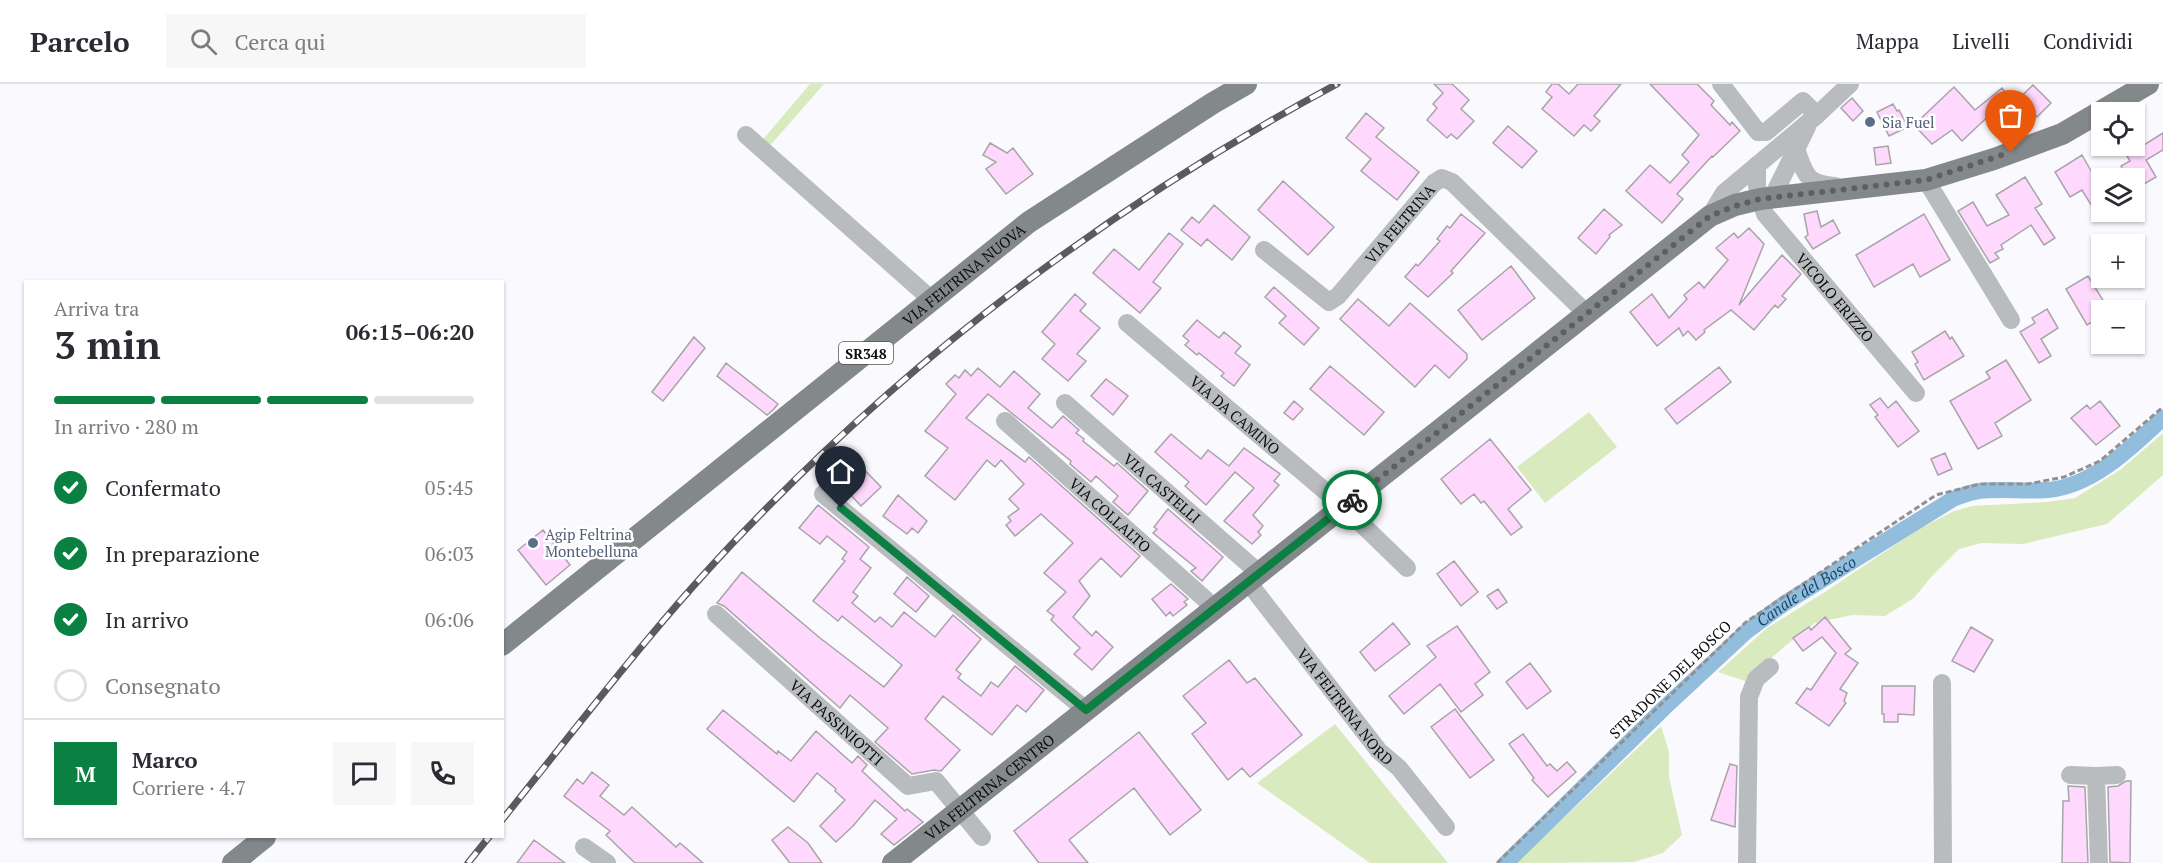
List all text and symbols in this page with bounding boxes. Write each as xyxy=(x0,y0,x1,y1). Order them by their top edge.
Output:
search box xyxy=(166,14,586,68)
text: Parcelo xyxy=(30,23,130,60)
icon: search xyxy=(187,25,220,58)
text: Cerca qui xyxy=(235,27,326,56)
text: Mappa xyxy=(1856,27,1919,55)
text: Livelli xyxy=(1952,27,2010,55)
text: Condividi xyxy=(2043,27,2133,55)
pin xyxy=(1985,90,2036,152)
icon: bag xyxy=(1994,99,2027,132)
map controls xyxy=(2091,102,2145,354)
button: locate xyxy=(2091,102,2145,156)
place label: Sia Fuel xyxy=(1882,112,1935,132)
marker: Sia Fuel xyxy=(1863,115,1877,129)
button: layers xyxy=(2091,168,2145,222)
street label: VIA FELTRINA xyxy=(1360,179,1439,268)
street label: VIA FELTRINA NUOVA xyxy=(898,219,1030,330)
button: + xyxy=(2091,234,2145,288)
street label: VICOLO ERIZZO xyxy=(1792,248,1879,346)
text: Arriva tra xyxy=(54,295,139,322)
button: − xyxy=(2091,300,2145,354)
text: 06:15–06:20 xyxy=(346,317,474,346)
text: 3 min xyxy=(54,318,161,370)
road number: SR348 xyxy=(839,342,893,364)
street label: VIA DA CAMINO xyxy=(1186,371,1285,459)
text: In arrivo · 280 m xyxy=(54,413,199,440)
pin xyxy=(815,446,866,508)
street label: VIA CASTELLI xyxy=(1119,449,1205,527)
icon: home xyxy=(824,455,857,488)
courier xyxy=(1322,470,1382,530)
icon: check xyxy=(54,471,87,504)
text: Confermato xyxy=(105,473,221,502)
street label: VIA COLLALTO xyxy=(1065,473,1155,557)
text: 05:45 xyxy=(425,474,474,501)
icon: bike xyxy=(1336,484,1369,517)
place label: Agip Feltrina Montebelluna xyxy=(545,524,639,561)
marker: Agip Feltrina Montebelluna xyxy=(526,536,540,550)
icon: check xyxy=(54,537,87,570)
text: In preparazione xyxy=(105,539,260,568)
text: 06:03 xyxy=(425,540,474,567)
water label: Canale del Bosco xyxy=(1752,551,1860,632)
icon: check xyxy=(54,603,87,636)
text: In arrivo xyxy=(105,605,189,634)
text: 06:06 xyxy=(425,606,474,633)
street label: STRADONE DEL BOSCO xyxy=(1605,615,1735,743)
street label: VIA FELTRINA NORD xyxy=(1293,644,1398,769)
text: Consegnato xyxy=(105,671,221,700)
street label: VIA PASSINIOTTI xyxy=(785,675,888,769)
street label: VIA FELTRINA CENTRO xyxy=(920,729,1059,844)
button: chat xyxy=(333,742,396,805)
button: phone xyxy=(411,742,474,805)
text: Marco xyxy=(132,745,198,774)
text: M xyxy=(75,759,96,788)
text: Corriere · 4.7 xyxy=(132,774,246,801)

